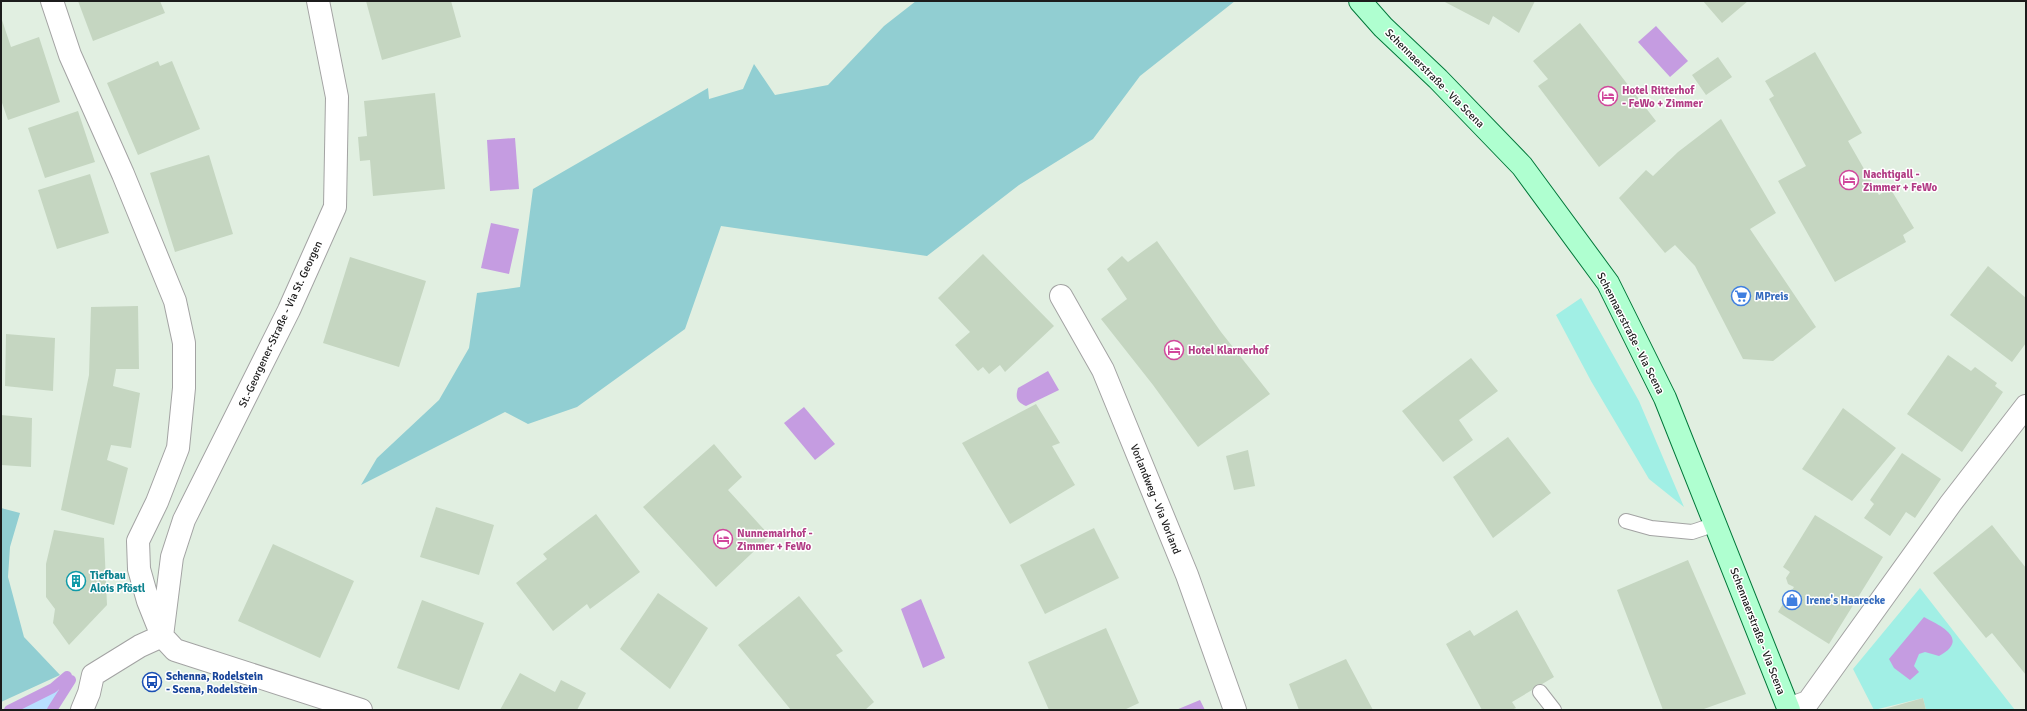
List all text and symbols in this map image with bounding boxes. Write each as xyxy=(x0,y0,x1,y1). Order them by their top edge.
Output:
street label: Schennaerstraße - Via Scena xyxy=(1382,26,1487,131)
place label: Hotel Ritterhof - FeWo + Zimmer xyxy=(1622,84,1703,110)
hotel icon: Hotel Ritterhof - FeWo + Zimmer xyxy=(1597,85,1619,107)
place label: Nachtigall - Zimmer + FeWo xyxy=(1863,168,1938,194)
hotel icon: Nachtigall - Zimmer + FeWo xyxy=(1838,169,1860,191)
street label: St.-Georgener-Straße - Via St. Georgen xyxy=(236,239,325,410)
street label: Schennaerstraße - Via Scena xyxy=(1594,270,1667,397)
supermarket icon: MPreis xyxy=(1730,285,1752,307)
place label: MPreis xyxy=(1755,290,1788,303)
hotel icon: Hotel Klarnerhof xyxy=(1163,339,1185,361)
place label: Hotel Klarnerhof xyxy=(1188,344,1270,357)
street label: Vorlandweg - Via Vorland xyxy=(1128,442,1184,556)
place label: Nunnemairhof - Zimmer + FeWo xyxy=(737,527,813,553)
hotel icon: Nunnemairhof - Zimmer + FeWo xyxy=(712,528,734,550)
street label: Schennaerstraße - Via Scena xyxy=(1727,566,1788,697)
place label: Tiefbau Alois Pföstl xyxy=(90,569,146,595)
building icon: Tiefbau Alois Pföstl xyxy=(65,570,87,592)
shop icon: Irene's Haarecke xyxy=(1781,589,1803,611)
place label: Irene's Haarecke xyxy=(1806,594,1886,607)
place label: Schenna, Rodelstein - Scena, Rodelstein xyxy=(166,670,263,696)
bus stop icon: Schenna, Rodelstein - Scena, Rodelstein xyxy=(141,671,163,693)

